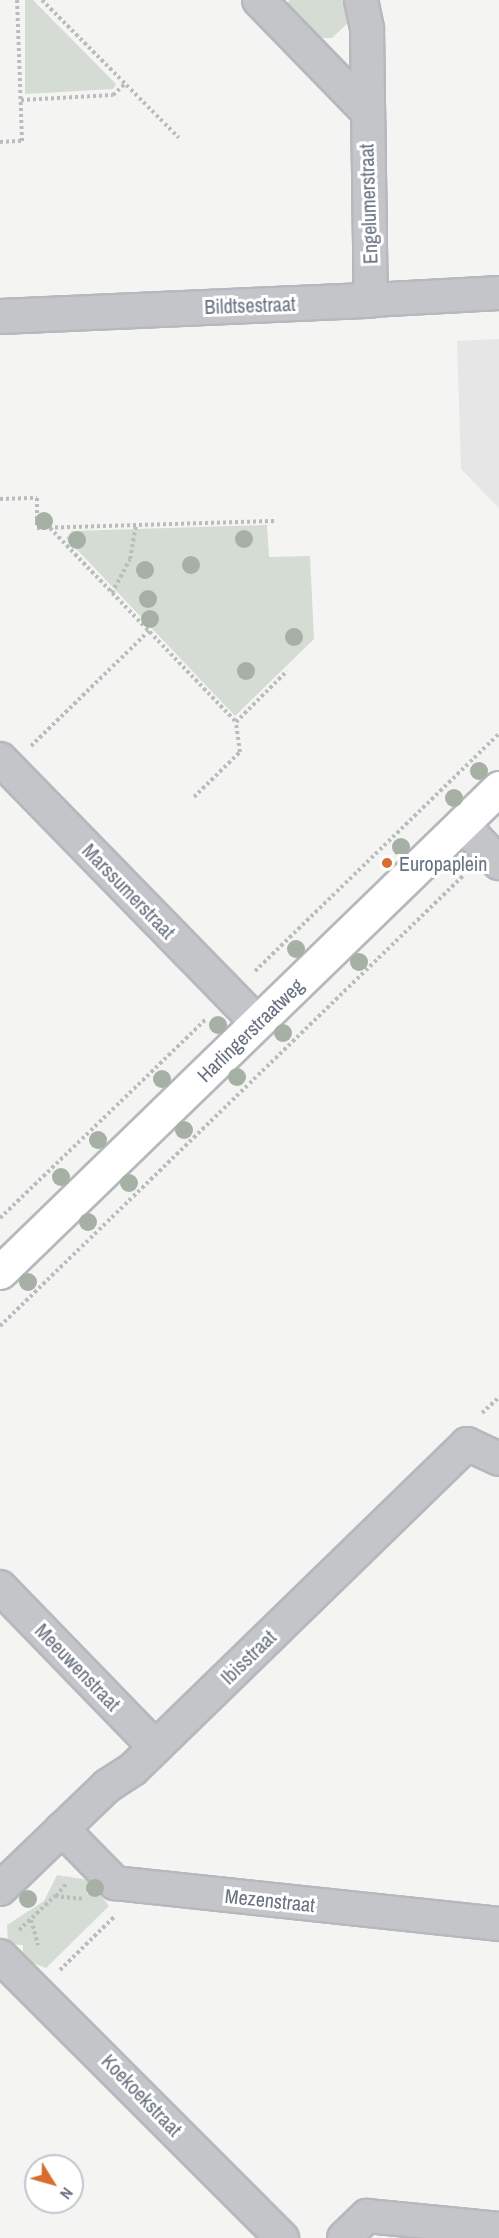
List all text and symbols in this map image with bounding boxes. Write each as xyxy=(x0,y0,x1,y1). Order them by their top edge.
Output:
street label: Engelumerstraat xyxy=(354,143,382,265)
street label: Bildtsestraat xyxy=(204,291,296,319)
street label: Marssumerstraat xyxy=(78,838,180,944)
place label: Europaplein xyxy=(399,851,487,875)
marker: Europaplein xyxy=(380,856,394,870)
street label: Harlingerstraatweg xyxy=(192,973,308,1087)
street label: Meeuwenstraat xyxy=(30,1618,126,1716)
street label: Ibisstraat xyxy=(215,1625,281,1689)
street label: Mezenstraat xyxy=(224,1883,316,1917)
street label: Koekoekstraat xyxy=(97,2049,187,2141)
north arrow xyxy=(24,2154,84,2214)
text: N xyxy=(55,2183,78,2204)

